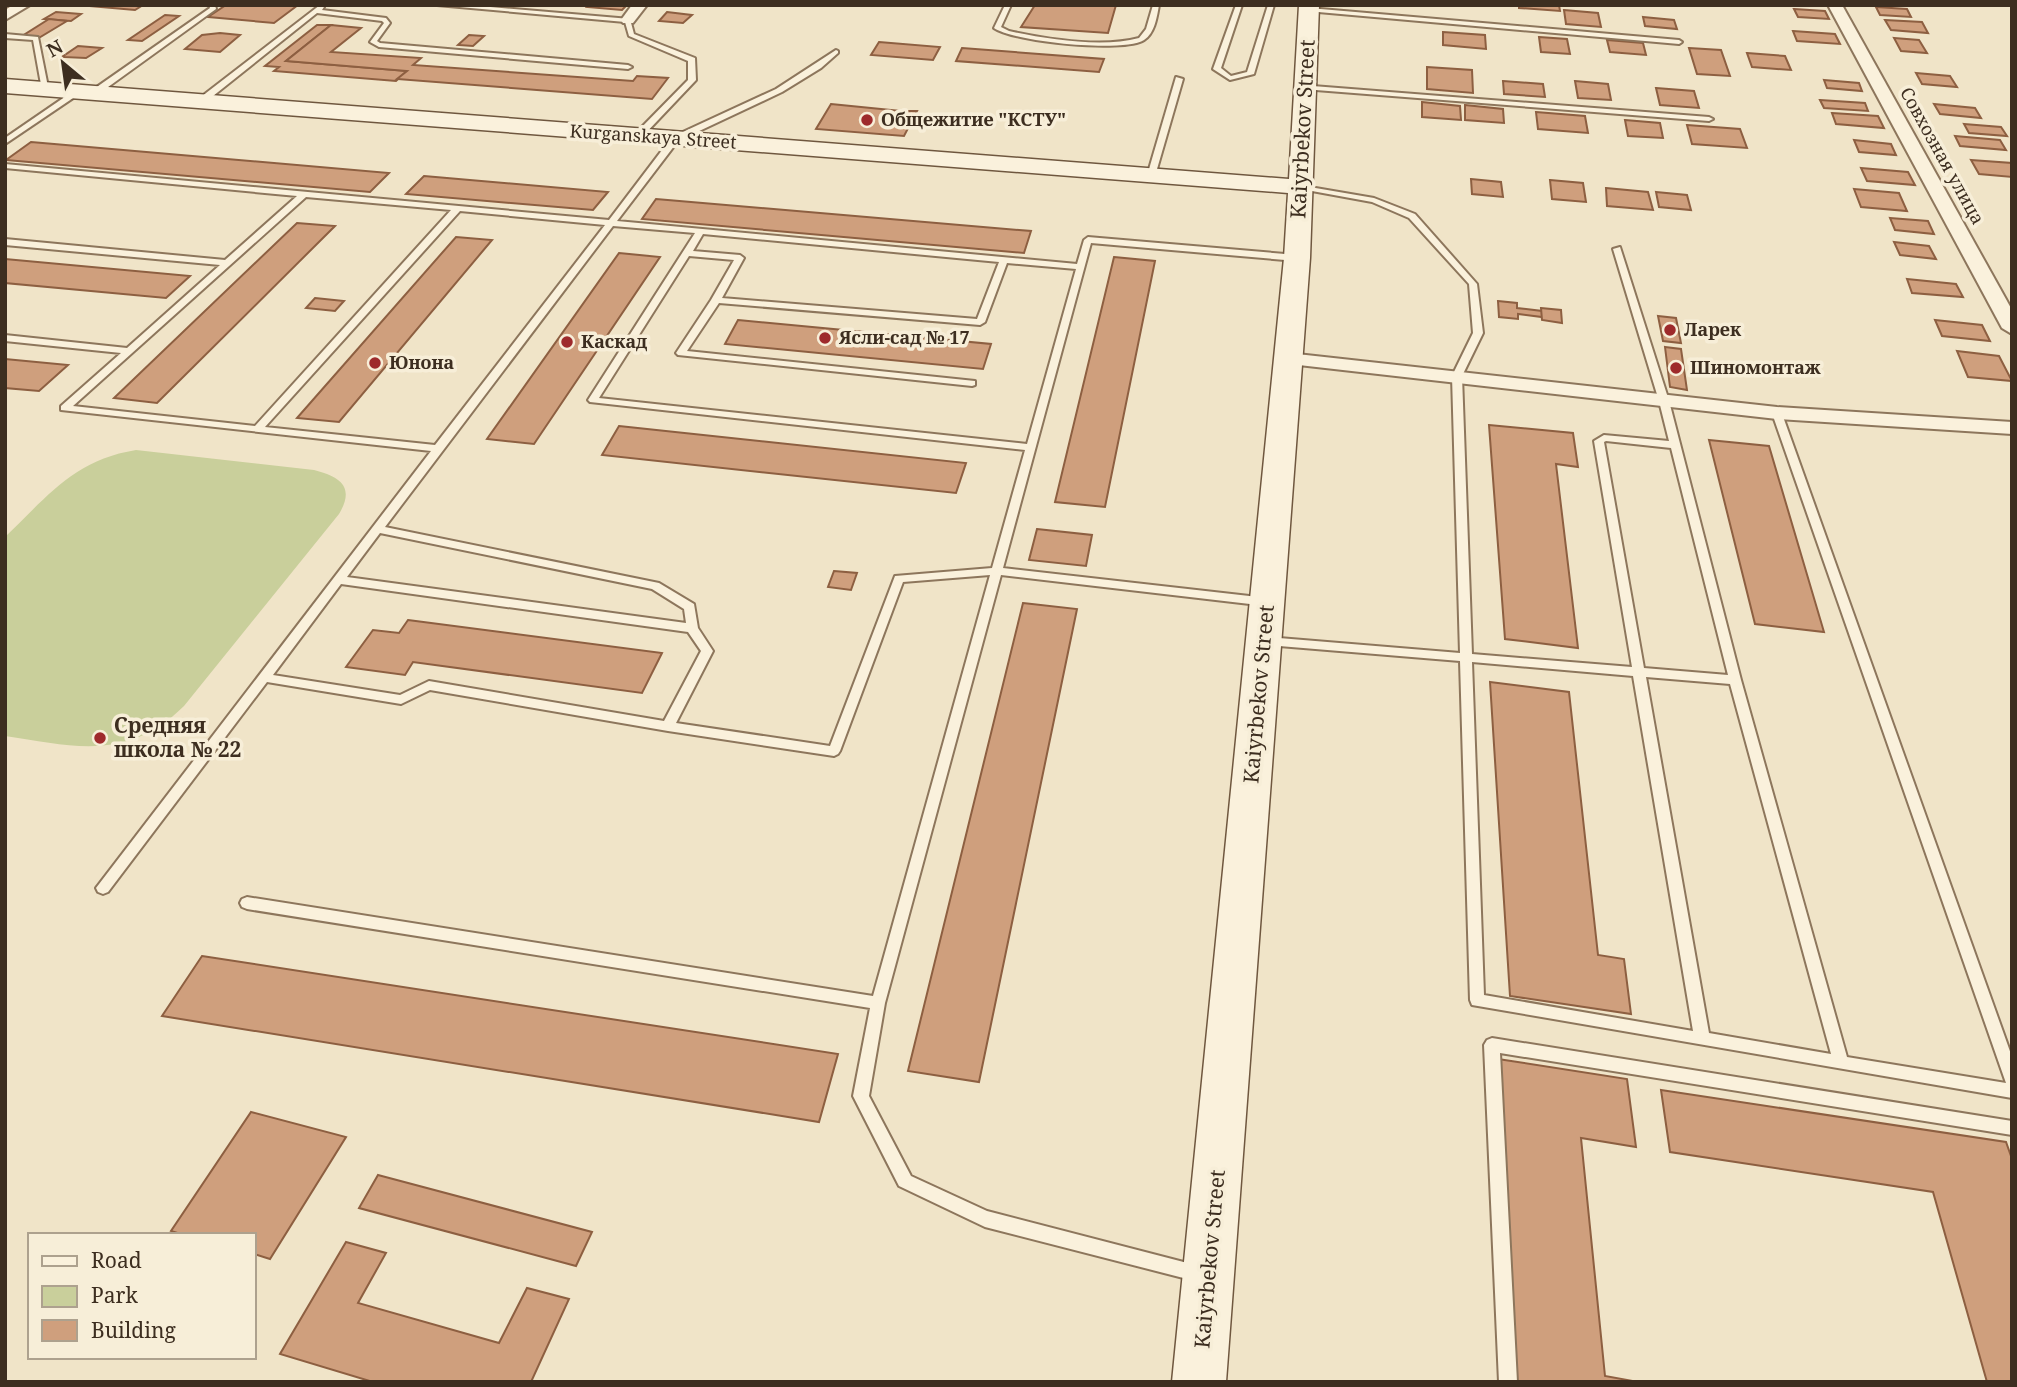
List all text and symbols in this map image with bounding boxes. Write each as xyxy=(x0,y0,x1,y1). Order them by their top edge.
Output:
north arrow xyxy=(28,28,98,98)
text: N xyxy=(42,33,68,63)
street label: Kaiyrbekov Street xyxy=(1283,39,1321,219)
street label: Совхозная улица xyxy=(1895,83,1991,229)
place label: Общежитие "КСТУ" xyxy=(881,107,1066,131)
marker: Общежитие "КСТУ" xyxy=(859,112,875,128)
street label: Kurganskaya Street xyxy=(569,118,737,154)
place label: Ларек xyxy=(1684,317,1742,341)
marker: Ларек xyxy=(1662,322,1678,338)
place label: Ясли-сад № 17 xyxy=(838,325,970,349)
place label: Каскад xyxy=(581,329,647,353)
marker: Ясли-сад № 17 xyxy=(817,330,833,346)
marker: Каскад xyxy=(559,334,575,350)
place label: Юнона xyxy=(389,350,455,374)
marker: Юнона xyxy=(367,355,383,371)
place label: Шиномонтаж xyxy=(1690,355,1821,379)
marker: Шиномонтаж xyxy=(1668,360,1684,376)
street label: Kaiyrbekov Street xyxy=(1236,603,1280,784)
place label: Средняя школа № 22 xyxy=(114,711,241,763)
marker: Средняя школа № 22 xyxy=(92,730,108,746)
street label: Kaiyrbekov Street xyxy=(1187,1168,1231,1349)
legend xyxy=(28,1233,256,1359)
text: Road xyxy=(91,1246,142,1274)
text: Park xyxy=(91,1281,138,1309)
text: Building xyxy=(91,1316,176,1344)

